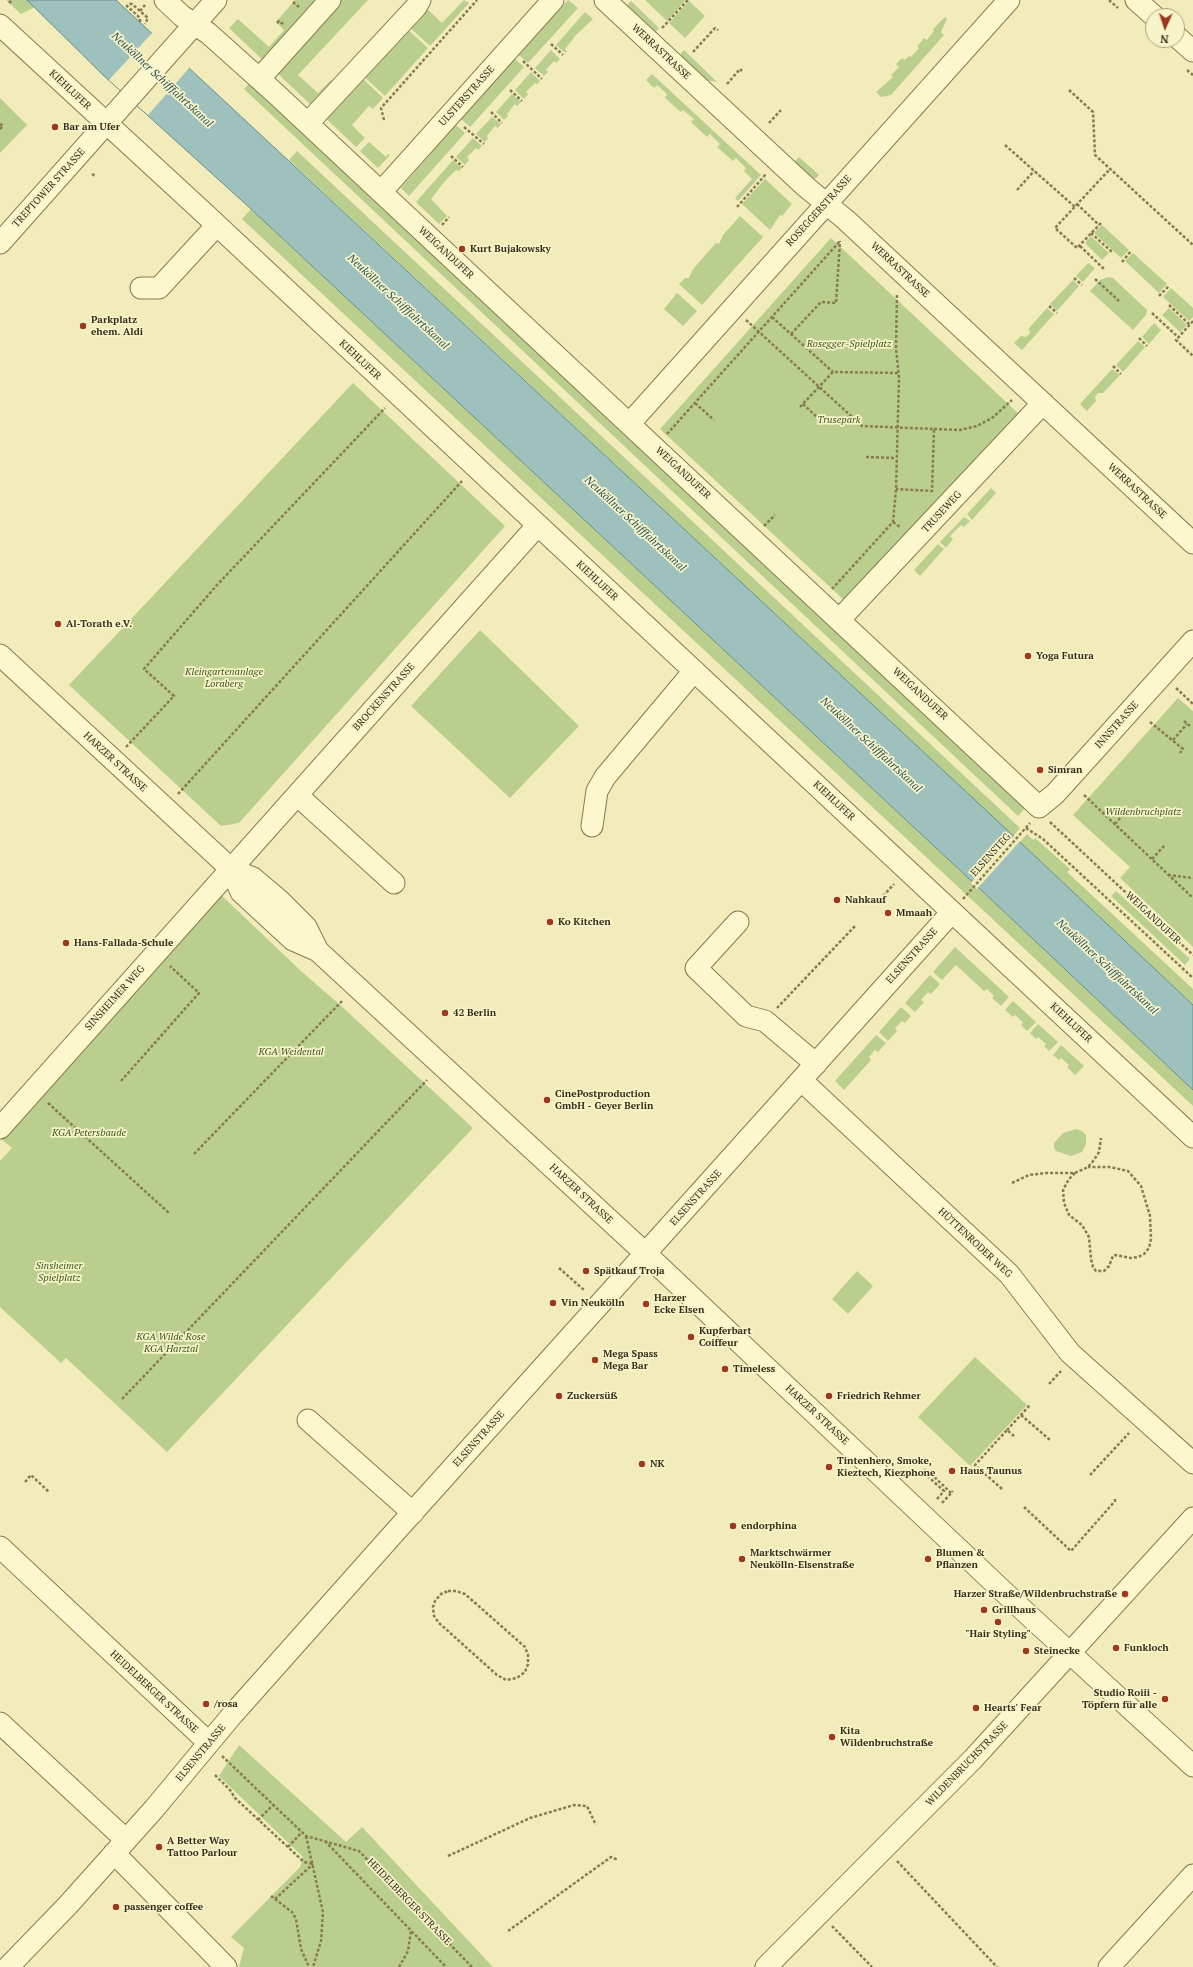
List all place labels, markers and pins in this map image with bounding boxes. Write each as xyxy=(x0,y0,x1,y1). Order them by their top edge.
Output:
place label: Bar am Ufer xyxy=(63,121,120,133)
marker: Bar am Ufer xyxy=(50,122,60,132)
place label: Kurt Bujakowsky xyxy=(470,243,551,255)
marker: Kurt Bujakowsky xyxy=(457,244,467,254)
place label: Parkplatz ehem. Aldi xyxy=(91,314,143,338)
marker: Parkplatz ehem. Aldi xyxy=(78,321,88,331)
place label: Al-Torath e.V. xyxy=(66,618,132,630)
marker: Al-Torath e.V. xyxy=(53,619,63,629)
place label: Yoga Futura xyxy=(1036,650,1094,662)
marker: Yoga Futura xyxy=(1023,651,1033,661)
place label: Simran xyxy=(1048,764,1082,776)
marker: Simran xyxy=(1035,765,1045,775)
place label: Nahkauf xyxy=(845,894,886,906)
marker: Nahkauf xyxy=(832,895,842,905)
place label: Mmaah xyxy=(896,907,932,919)
marker: Mmaah xyxy=(883,908,893,918)
place label: Ko Kitchen xyxy=(558,916,611,928)
marker: Ko Kitchen xyxy=(545,917,555,927)
place label: Hans-Fallada-Schule xyxy=(74,937,173,949)
marker: Hans-Fallada-Schule xyxy=(61,938,71,948)
place label: 42 Berlin xyxy=(453,1007,496,1019)
marker: 42 Berlin xyxy=(440,1008,450,1018)
place label: CinePostproduction GmbH - Geyer Berlin xyxy=(555,1088,653,1112)
marker: CinePostproduction GmbH - Geyer Berlin xyxy=(542,1095,552,1105)
place label: Spätkauf Troja xyxy=(594,1265,665,1277)
marker: Spätkauf Troja xyxy=(581,1266,591,1276)
place label: Harzer Ecke Elsen xyxy=(654,1292,704,1316)
place label: Vin Neukölln xyxy=(561,1297,625,1309)
marker: Vin Neukölln xyxy=(548,1298,558,1308)
marker: Harzer Ecke Elsen xyxy=(641,1299,651,1309)
place label: Kupferbart Coiffeur xyxy=(699,1325,751,1348)
marker: Kupferbart Coiffeur xyxy=(686,1332,696,1342)
place label: Mega Spass Mega Bar xyxy=(603,1348,658,1372)
marker: Mega Spass Mega Bar xyxy=(590,1355,600,1365)
place label: Timeless xyxy=(733,1363,775,1375)
marker: Timeless xyxy=(720,1364,730,1374)
place label: Zuckersüß xyxy=(567,1390,618,1402)
place label: Friedrich Rehmer xyxy=(837,1390,921,1402)
marker: Zuckersüß xyxy=(554,1391,564,1401)
marker: Friedrich Rehmer xyxy=(824,1391,834,1401)
place label: Tintenhero, Smoke, Kieztech, Kiezphone xyxy=(837,1455,935,1478)
place label: NK xyxy=(650,1458,665,1470)
marker: NK xyxy=(637,1459,647,1469)
marker: Tintenhero, Smoke, Kieztech, Kiezphone xyxy=(824,1462,834,1472)
place label: Haus Taunus xyxy=(960,1465,1022,1477)
marker: Haus Taunus xyxy=(947,1466,957,1476)
place label: endorphina xyxy=(741,1520,797,1532)
marker: endorphina xyxy=(728,1521,738,1531)
place label: Marktschwärmer Neukölln-Elsenstraße xyxy=(750,1547,854,1570)
place label: Blumen & Pflanzen xyxy=(936,1547,985,1570)
marker: Marktschwärmer Neukölln-Elsenstraße xyxy=(737,1554,747,1564)
marker: Blumen & Pflanzen xyxy=(923,1554,933,1564)
place label: Harzer Straße/Wildenbruchstraße xyxy=(954,1588,1117,1600)
marker: Harzer Straße/Wildenbruchstraße xyxy=(1120,1589,1130,1599)
place label: Grillhaus xyxy=(992,1604,1036,1616)
marker: Grillhaus xyxy=(979,1605,989,1615)
marker: "Hair Styling" xyxy=(993,1617,1003,1627)
place label: "Hair Styling" xyxy=(965,1628,1031,1640)
place label: Funkloch xyxy=(1124,1642,1169,1654)
marker: Funkloch xyxy=(1111,1643,1121,1653)
place label: Steinecke xyxy=(1034,1645,1080,1657)
marker: Steinecke xyxy=(1021,1646,1031,1656)
place label: Studio Roiii - Töpfern für alle xyxy=(1082,1687,1157,1710)
marker: Studio Roiii - Töpfern für alle xyxy=(1160,1694,1170,1704)
place label: /rosa xyxy=(214,1698,238,1710)
marker: /rosa xyxy=(201,1699,211,1709)
place label: Hearts' Fear xyxy=(984,1702,1042,1714)
marker: Hearts' Fear xyxy=(971,1703,981,1713)
place label: Kita Wildenbruchstraße xyxy=(840,1725,933,1748)
marker: Kita Wildenbruchstraße xyxy=(827,1732,837,1742)
place label: A Better Way Tattoo Parlour xyxy=(167,1835,237,1858)
marker: A Better Way Tattoo Parlour xyxy=(154,1842,164,1852)
place label: passenger coffee xyxy=(124,1901,203,1913)
marker: passenger coffee xyxy=(111,1902,121,1912)

